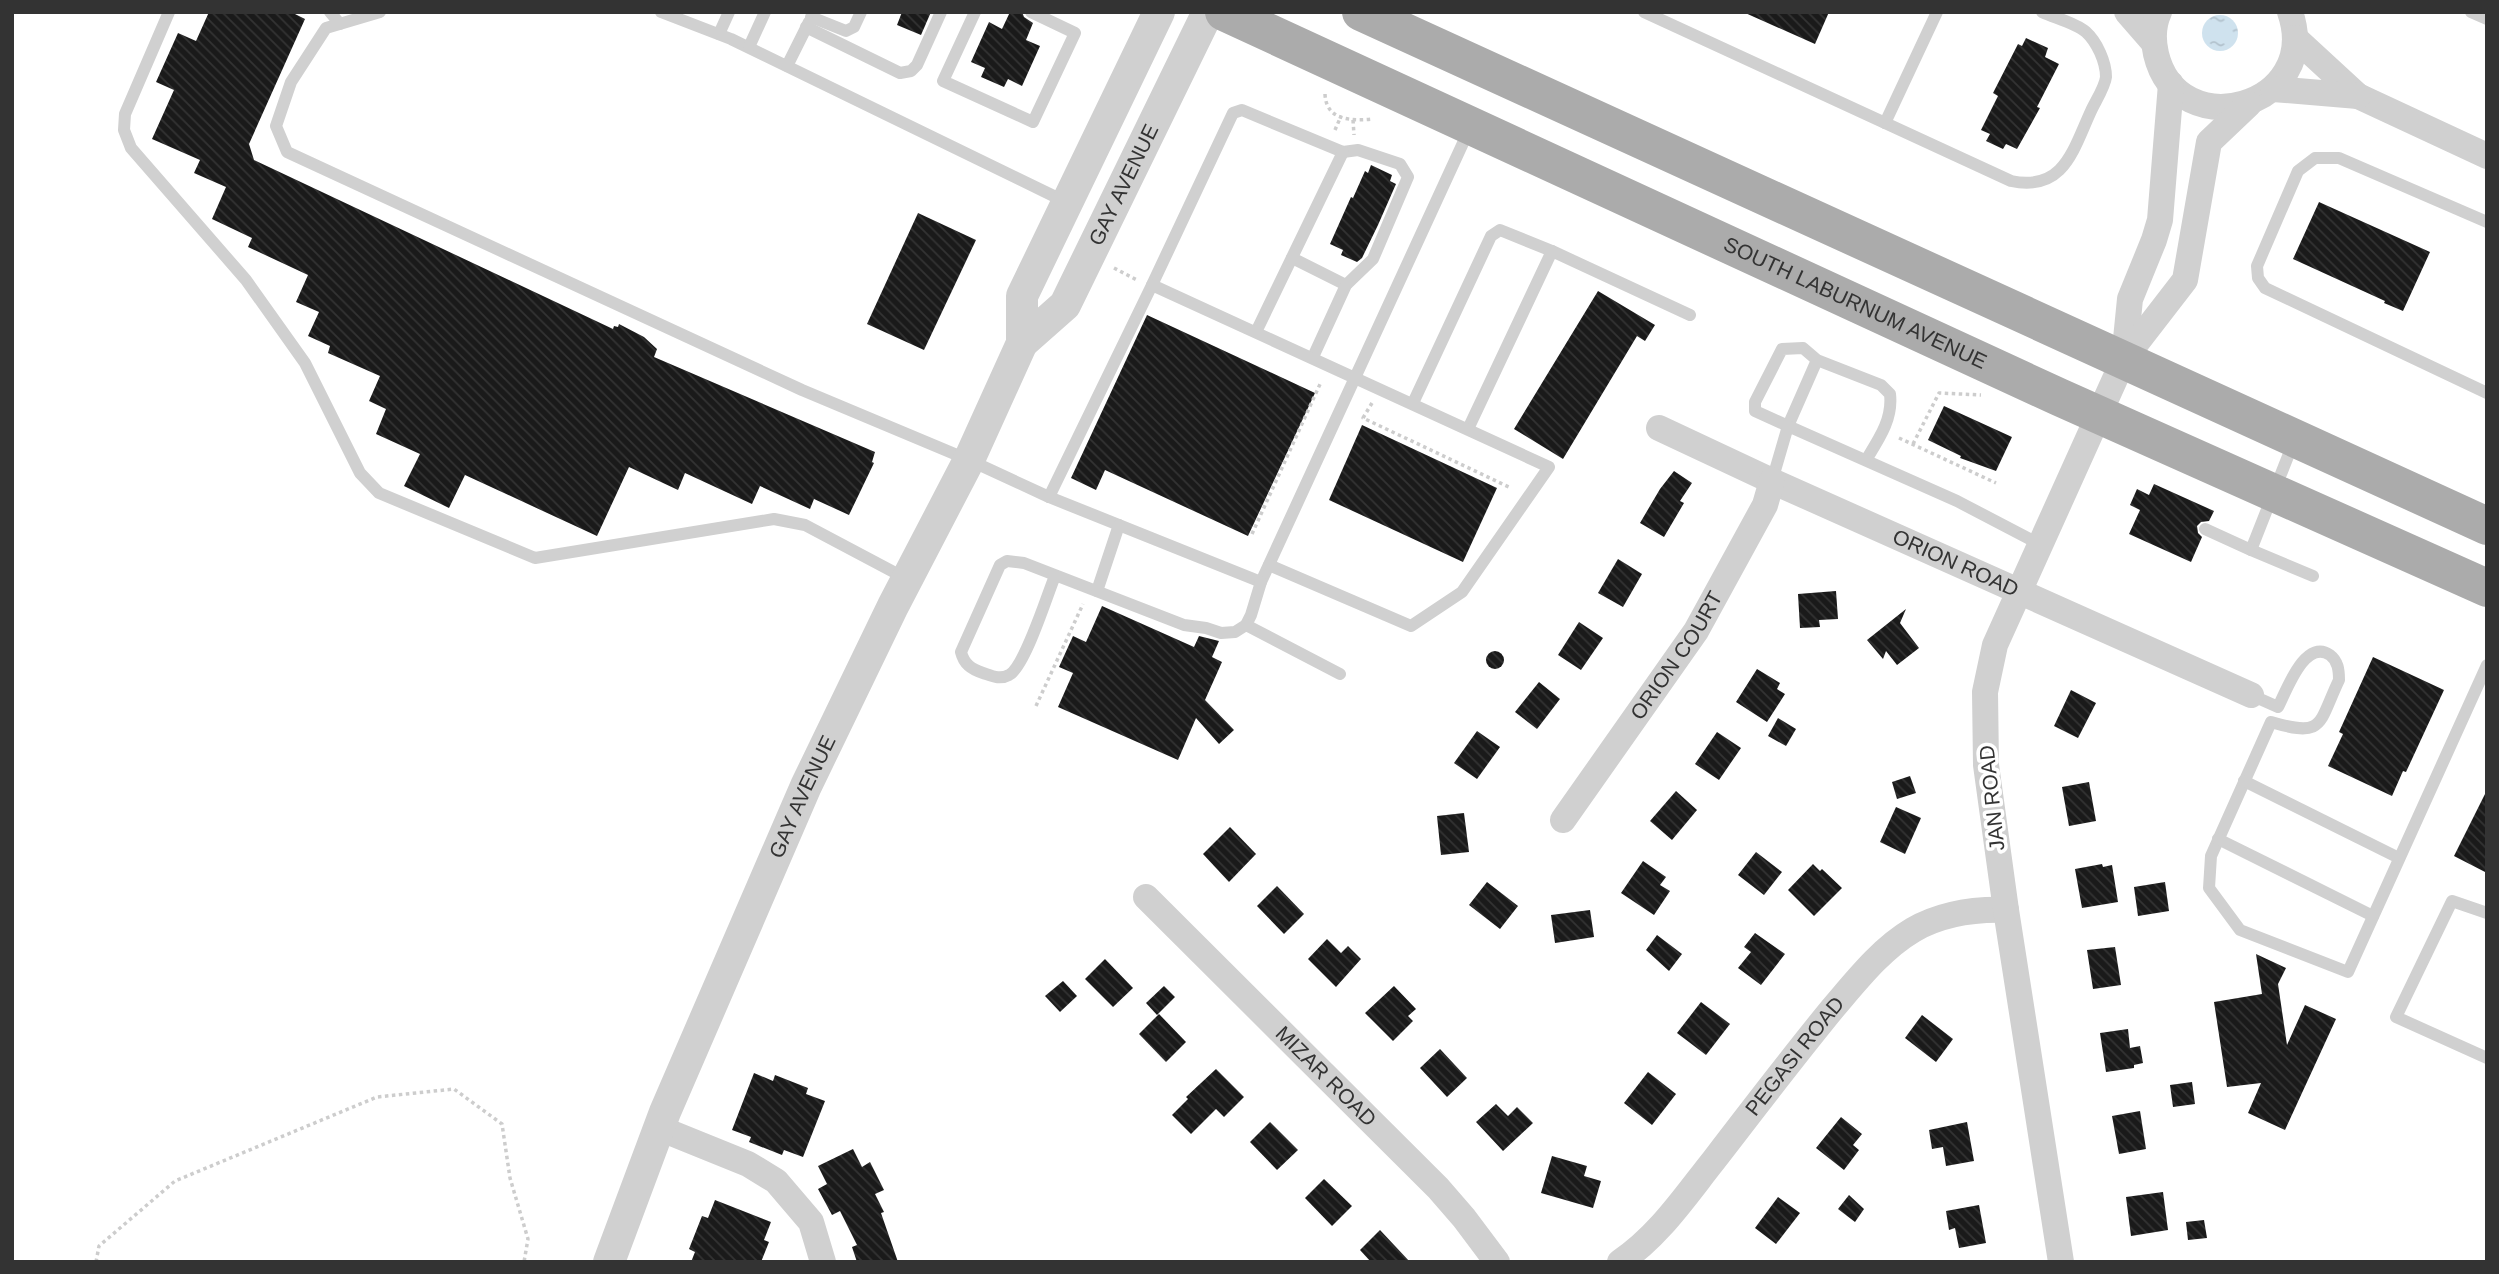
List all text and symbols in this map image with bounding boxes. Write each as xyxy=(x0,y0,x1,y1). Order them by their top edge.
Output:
street label: GAY AVENUE xyxy=(1084,120,1162,249)
street label: SOUTH LABURNUM AVENUE xyxy=(1720,232,1990,373)
street label: ORION ROAD xyxy=(1889,524,2022,601)
street label: ORION COURT xyxy=(1625,587,1727,724)
street label: GAY AVENUE xyxy=(764,732,840,861)
street label: JAN ROAD xyxy=(1975,744,2008,852)
street label: PEGASI ROAD xyxy=(1741,992,1849,1120)
street label: MIZAR ROAD xyxy=(1271,1021,1381,1131)

